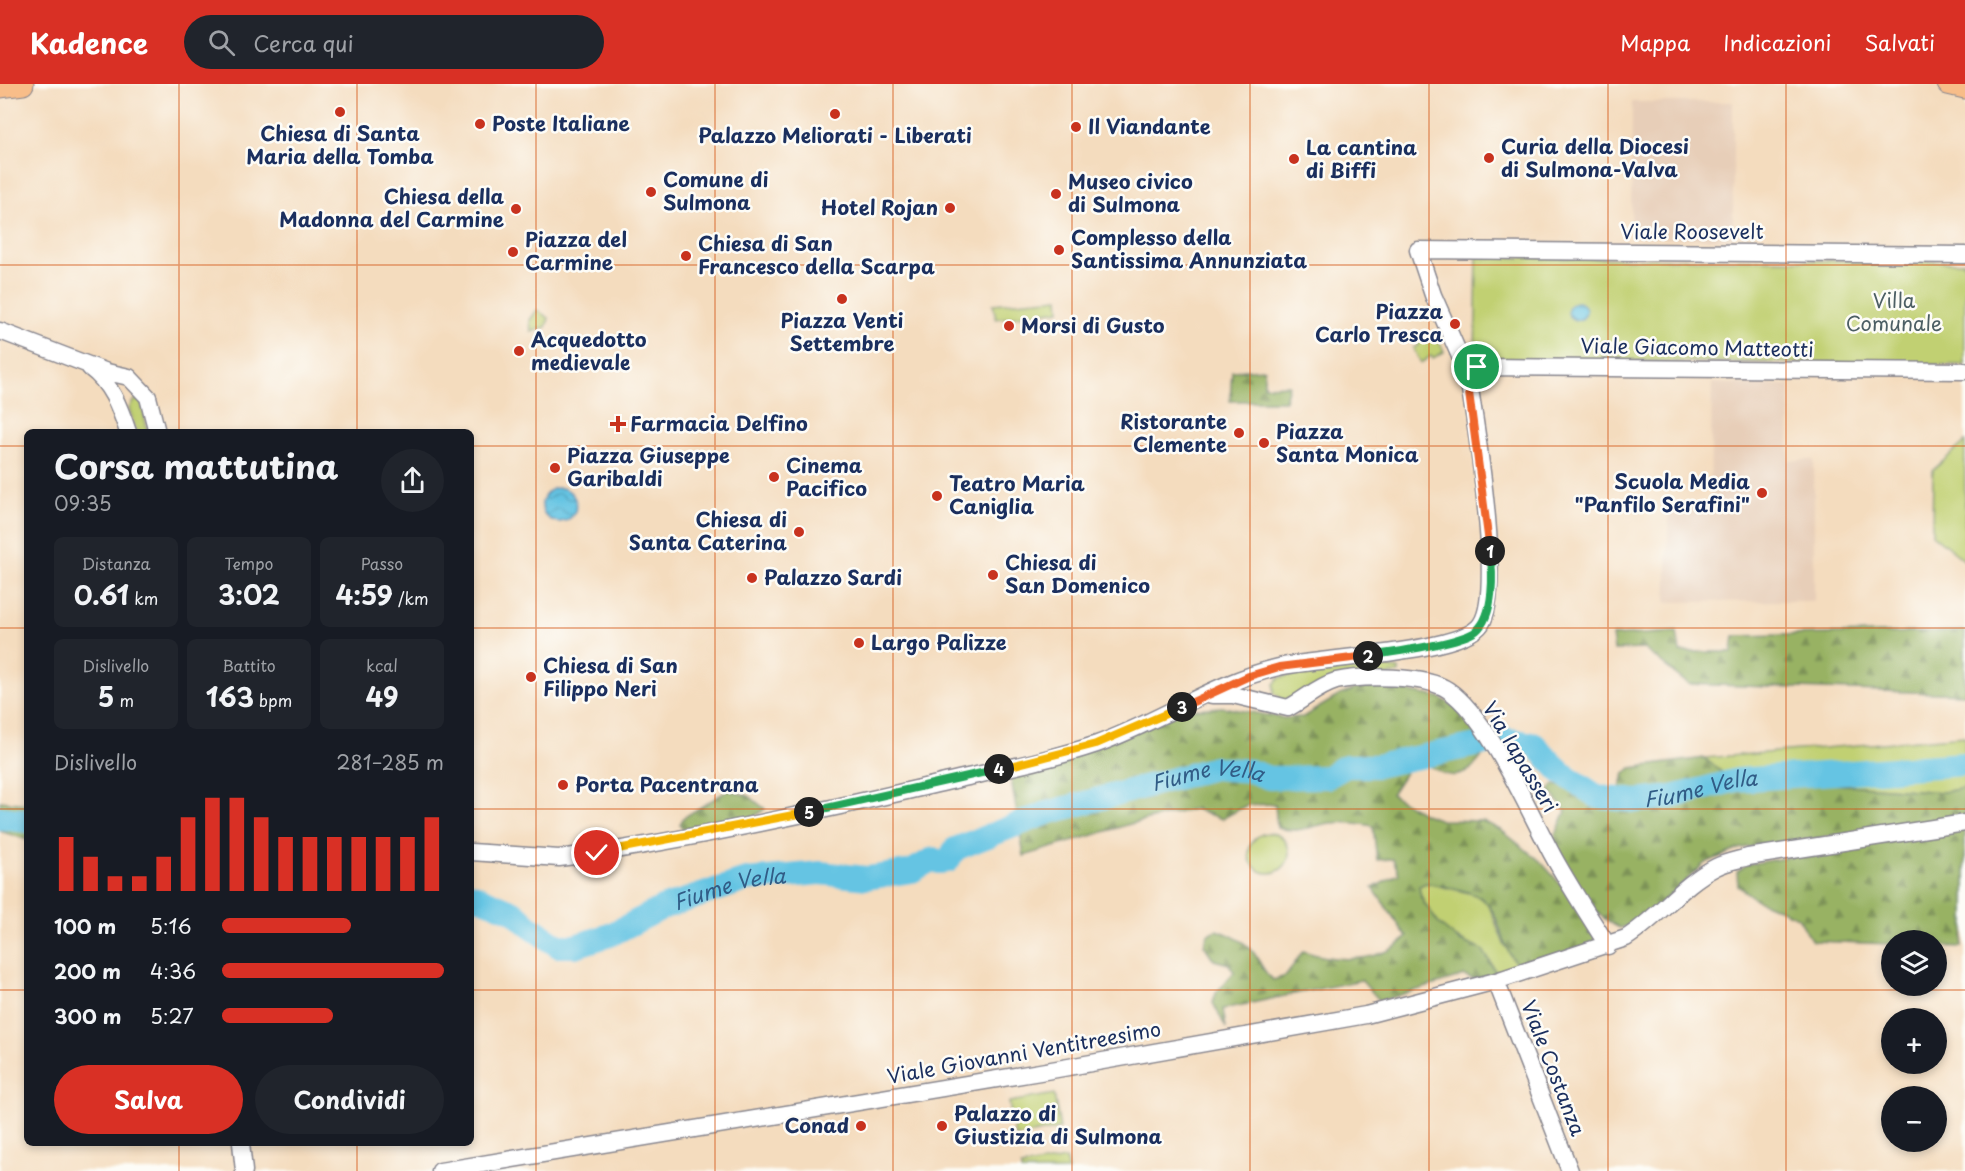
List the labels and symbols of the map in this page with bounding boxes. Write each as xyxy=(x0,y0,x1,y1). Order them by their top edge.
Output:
marker: Chiesa di Santa Maria della Tomba xyxy=(333,105,347,119)
marker: Palazzo Meliorati - Liberati xyxy=(828,107,842,121)
place label: Poste Italiane xyxy=(492,108,630,138)
place label: Il Viandante xyxy=(1088,111,1211,141)
marker: Poste Italiane xyxy=(473,117,487,131)
place label: Chiesa di Santa Maria della Tomba xyxy=(246,118,434,171)
place label: Palazzo Meliorati - Liberati xyxy=(698,120,972,150)
marker: Il Viandante xyxy=(1069,120,1083,134)
place label: Curia della Diocesi di Sulmona-Valva xyxy=(1501,131,1689,184)
place label: La cantina di Biffi xyxy=(1306,132,1417,185)
marker: Curia della Diocesi di Sulmona-Valva xyxy=(1482,151,1496,165)
marker: La cantina di Biffi xyxy=(1287,152,1301,166)
place label: Comune di Sulmona xyxy=(663,164,769,217)
place label: Museo civico di Sulmona xyxy=(1068,166,1193,219)
place label: Chiesa della Madonna del Carmine xyxy=(279,181,504,234)
marker: Comune di Sulmona xyxy=(644,185,658,199)
marker: Museo civico di Sulmona xyxy=(1049,187,1063,201)
place label: Hotel Rojan xyxy=(821,192,938,222)
marker: Hotel Rojan xyxy=(943,201,957,215)
marker: Chiesa della Madonna del Carmine xyxy=(509,202,523,216)
street label: Viale Roosevelt xyxy=(1620,216,1764,246)
place label: Complesso della Santissima Annunziata xyxy=(1071,222,1307,275)
place label: Piazza del Carmine xyxy=(525,224,627,277)
place label: Chiesa di San Francesco della Scarpa xyxy=(698,228,935,281)
marker: Complesso della Santissima Annunziata xyxy=(1052,243,1066,257)
marker: Piazza del Carmine xyxy=(506,245,520,259)
marker: Chiesa di San Francesco della Scarpa xyxy=(679,249,693,263)
park label: Villa Comunale xyxy=(1846,285,1942,338)
marker: Piazza Venti Settembre xyxy=(835,292,849,306)
place label: Piazza Carlo Tresca xyxy=(1315,296,1443,349)
place label: Piazza Venti Settembre xyxy=(780,305,904,358)
place label: Morsi di Gusto xyxy=(1021,310,1165,340)
marker: Piazza Carlo Tresca xyxy=(1448,317,1462,331)
marker: Morsi di Gusto xyxy=(1002,319,1016,333)
place label: Acquedotto medievale xyxy=(531,324,647,377)
street label: Viale Giacomo Matteotti xyxy=(1580,330,1814,364)
pin xyxy=(1451,341,1502,392)
marker: Acquedotto medievale xyxy=(512,344,526,358)
place label: Ristorante Clemente xyxy=(1120,406,1227,459)
place label: Farmacia Delfino xyxy=(630,408,808,438)
place label: Piazza Santa Monica xyxy=(1276,416,1419,469)
marker: Farmacia Delfino xyxy=(611,417,625,431)
marker: Ristorante Clemente xyxy=(1232,426,1246,440)
marker: Piazza Santa Monica xyxy=(1257,436,1271,450)
place label: Piazza Giuseppe Garibaldi xyxy=(567,440,730,493)
place label: Cinema Pacifico xyxy=(786,450,867,503)
marker: Piazza Giuseppe Garibaldi xyxy=(548,461,562,475)
place label: Scuola Media "Panfilo Serafini" xyxy=(1574,466,1750,519)
place label: Teatro Maria Caniglia xyxy=(949,468,1085,521)
marker: Cinema Pacifico xyxy=(767,470,781,484)
marker: Scuola Media "Panfilo Serafini" xyxy=(1755,486,1769,500)
marker: Teatro Maria Caniglia xyxy=(930,489,944,503)
place label: Chiesa di Santa Caterina xyxy=(629,504,787,557)
marker: Chiesa di Santa Caterina xyxy=(792,525,806,539)
pin: 1 xyxy=(1475,536,1505,566)
place label: Chiesa di San Domenico xyxy=(1005,547,1150,600)
place label: Palazzo Sardi xyxy=(764,562,902,592)
marker: Chiesa di San Domenico xyxy=(986,568,1000,582)
marker: Palazzo Sardi xyxy=(745,571,759,585)
place label: Largo Palizze xyxy=(871,627,1007,657)
marker: Largo Palizze xyxy=(852,636,866,650)
pin: 2 xyxy=(1353,641,1383,671)
place label: Chiesa di San Filippo Neri xyxy=(543,650,678,703)
marker: Chiesa di San Filippo Neri xyxy=(524,670,538,684)
pin: 3 xyxy=(1167,692,1197,722)
street label: Via Iapasseri xyxy=(1476,695,1566,818)
water label: Fiume Vella xyxy=(1147,750,1271,798)
pin: 4 xyxy=(984,754,1014,784)
water label: Fiume Vella xyxy=(1642,761,1759,814)
place label: Porta Pacentrana xyxy=(575,769,759,799)
marker: Porta Pacentrana xyxy=(556,778,570,792)
pin: 5 xyxy=(794,797,824,827)
pin xyxy=(571,827,622,878)
water label: Fiume Vella xyxy=(668,858,788,917)
street label: Viale Costanza xyxy=(1514,995,1594,1140)
street label: Viale Giovanni Ventitreesimo xyxy=(885,1013,1163,1091)
place label: Palazzo di Giustizia di Sulmona xyxy=(954,1098,1162,1151)
place label: Conad xyxy=(784,1110,849,1140)
marker: Conad xyxy=(854,1119,868,1133)
marker: Palazzo di Giustizia di Sulmona xyxy=(935,1119,949,1133)

